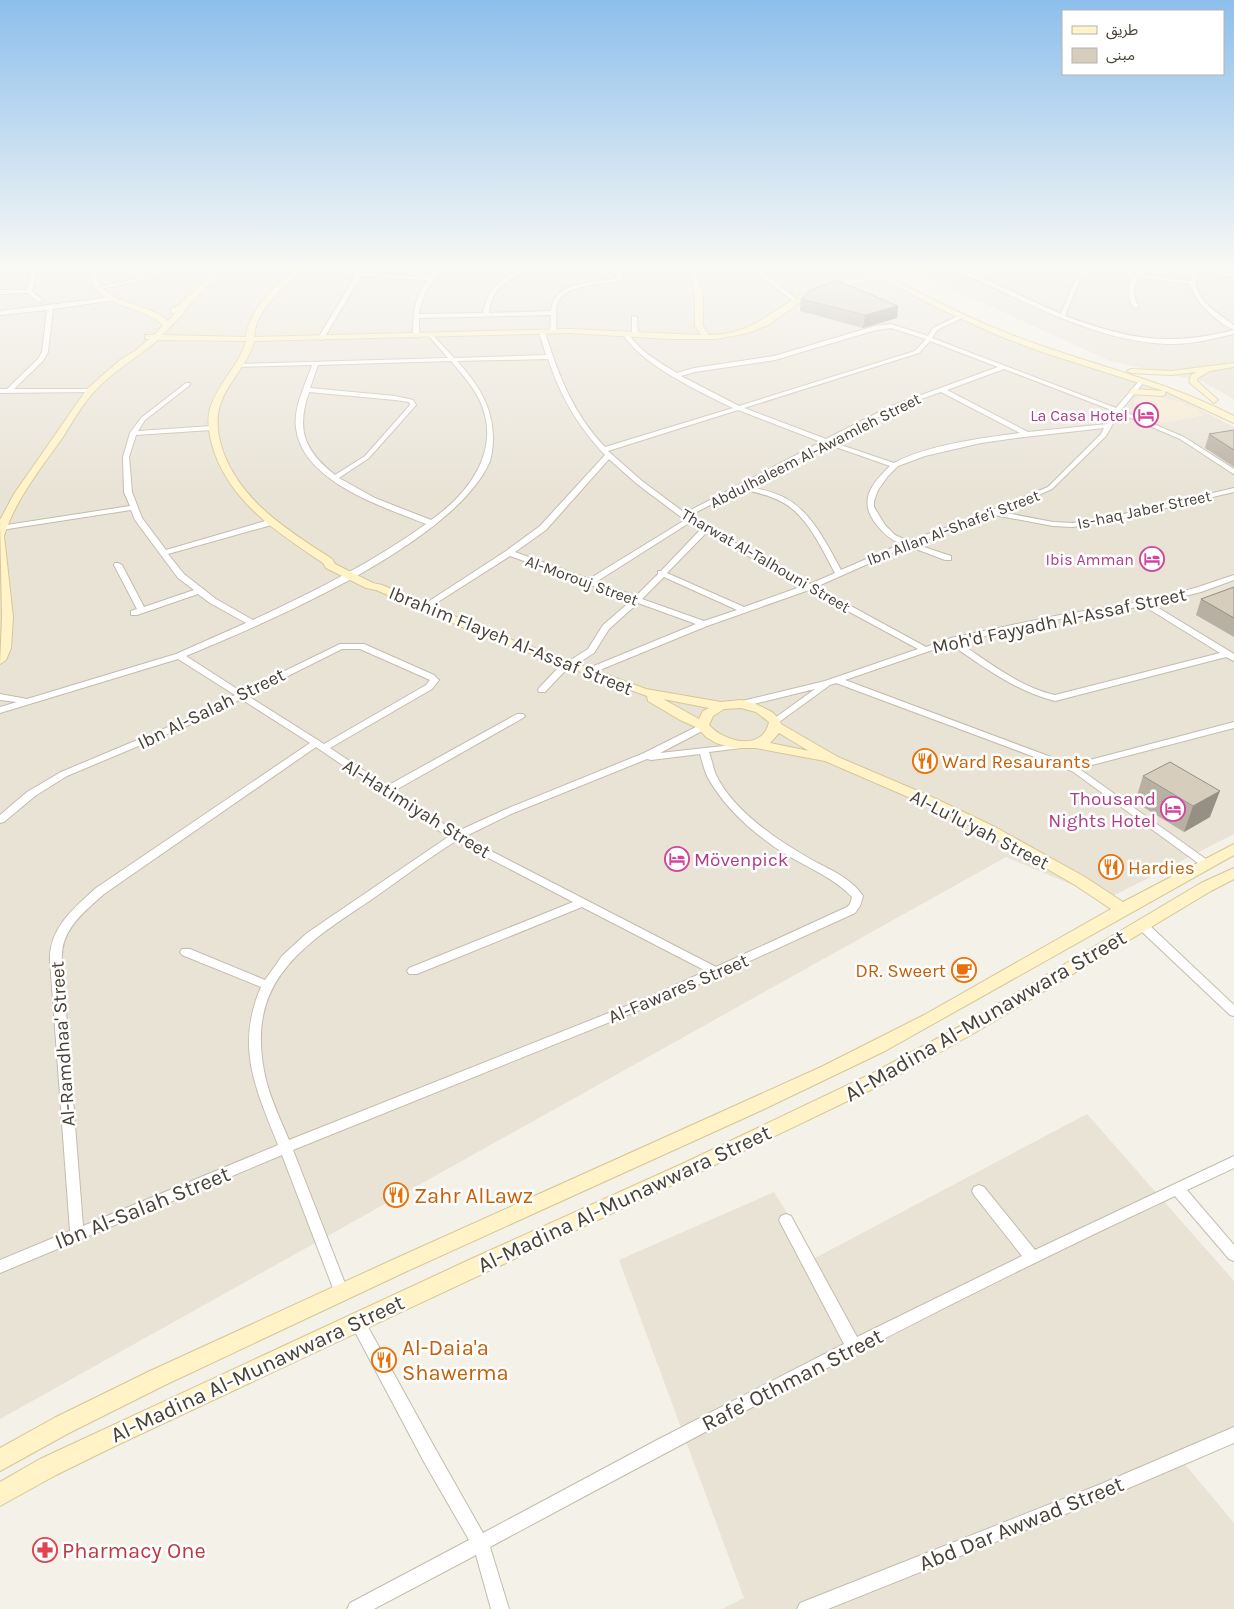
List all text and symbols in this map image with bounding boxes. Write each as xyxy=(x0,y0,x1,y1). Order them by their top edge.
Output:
legend xyxy=(1062,10,1224,75)
text: طريق xyxy=(1106,21,1138,40)
text: مبنى xyxy=(1106,46,1135,64)
street label: Abdulhaleem Al-Awamleh Street xyxy=(707,389,924,512)
hotel icon: La Casa Hotel xyxy=(1133,402,1159,428)
place label: La Casa Hotel xyxy=(1030,406,1128,425)
street label: Ibn Allan Al-Shafe'i Street xyxy=(864,486,1042,569)
street label: Is-haq Jaber Street xyxy=(1075,486,1213,533)
street label: Tharwat Al-Talhouni Street xyxy=(678,504,854,617)
hotel icon: Ibis Amman xyxy=(1139,546,1165,572)
place label: Ibis Amman xyxy=(1045,550,1134,569)
street label: Al-Morouj Street xyxy=(523,551,641,610)
street label: Ibrahim Flayeh Al-Assaf Street xyxy=(385,582,636,700)
street label: Moh'd Fayyadh Al-Assaf Street xyxy=(930,583,1188,659)
street label: Ibn Al-Salah Street xyxy=(134,664,289,754)
restaurant icon: Ward Resaurants xyxy=(912,748,938,774)
place label: Ward Resaurants xyxy=(942,751,1091,773)
street label: Al-Hatimiyah Street xyxy=(339,755,494,863)
street label: Al-Lu'lu'yah Street xyxy=(907,785,1053,874)
place label: Thousand Nights Hotel xyxy=(1048,788,1156,832)
hotel icon: Thousand Nights Hotel xyxy=(1160,796,1186,822)
hotel icon: Mövenpick xyxy=(664,846,690,872)
place label: Mövenpick xyxy=(694,849,789,871)
restaurant icon: Hardies xyxy=(1098,854,1124,880)
place label: Hardies xyxy=(1128,857,1195,879)
street label: Al-Madina Al-Munawwara Street xyxy=(840,924,1131,1107)
street label: Al-Fawares Street xyxy=(605,949,752,1028)
cafe icon: DR. Sweert xyxy=(951,957,977,983)
place label: DR. Sweert xyxy=(855,960,946,982)
street label: Al-Ramdhaa' Street xyxy=(46,961,80,1127)
street label: Al-Madina Al-Munawwara Street xyxy=(474,1119,775,1278)
street label: Ibn Al-Salah Street xyxy=(51,1161,234,1255)
restaurant icon: Zahr AlLawz xyxy=(383,1182,409,1208)
place label: Zahr AlLawz xyxy=(414,1183,533,1209)
street label: Al-Madina Al-Munawwara Street xyxy=(107,1289,408,1448)
street label: Rafe' Othman Street xyxy=(697,1323,887,1437)
place label: Al-Daia'a Shawerma xyxy=(402,1335,509,1386)
restaurant icon: Al-Daia'a Shawerma xyxy=(371,1347,397,1373)
street label: Abd Dar Awwad Street xyxy=(915,1471,1128,1577)
pharmacy icon: Pharmacy One xyxy=(32,1537,58,1563)
place label: Pharmacy One xyxy=(62,1538,206,1564)

